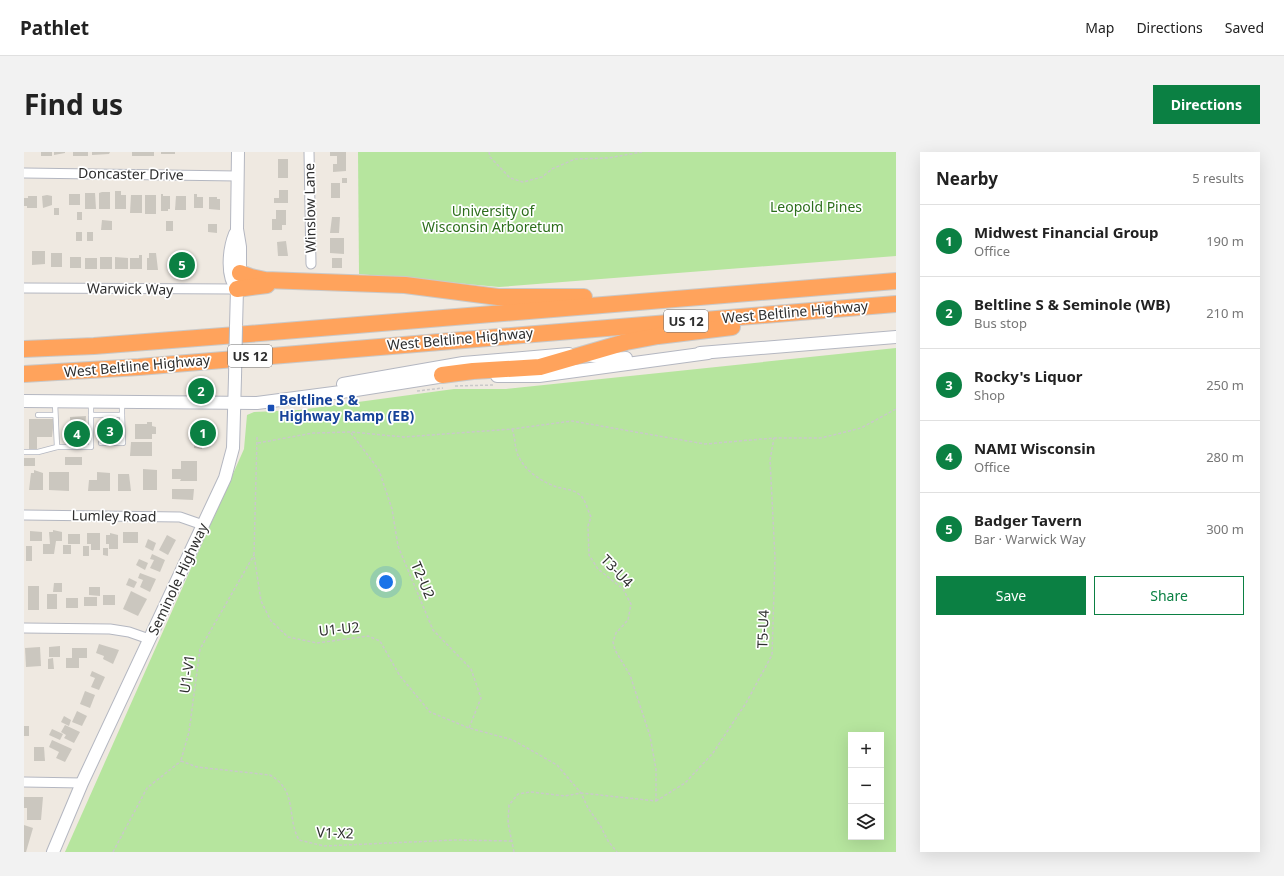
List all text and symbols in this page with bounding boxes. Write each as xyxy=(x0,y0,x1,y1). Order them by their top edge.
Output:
text: Pathlet xyxy=(20,15,89,41)
text: Map xyxy=(1085,18,1114,37)
text: Directions xyxy=(1136,18,1203,37)
text: Saved xyxy=(1225,18,1264,37)
text: Find us xyxy=(24,85,123,123)
button: Directions xyxy=(1153,85,1260,124)
street label: Doncaster Drive xyxy=(78,163,184,184)
street label: Winslow Lane xyxy=(299,163,320,253)
text: Nearby xyxy=(936,167,998,190)
text: 5 results xyxy=(1192,169,1244,187)
park label: Leopold Pines xyxy=(770,197,862,216)
park label: University of Wisconsin Arboretum xyxy=(422,201,564,236)
text: Midwest Financial Group xyxy=(974,222,1159,242)
text: 1 xyxy=(945,232,953,250)
text: 190 m xyxy=(1206,232,1244,250)
text: Office xyxy=(974,242,1010,260)
pin: 5 xyxy=(169,250,195,280)
street label: Warwick Way xyxy=(87,278,174,299)
text: Beltline S & Seminole (WB) xyxy=(974,294,1170,314)
street label: West Beltline Highway xyxy=(721,296,870,327)
text: 2 xyxy=(945,304,953,322)
text: 210 m xyxy=(1206,304,1244,322)
road number: US 12 xyxy=(664,310,708,332)
text: Bus stop xyxy=(974,314,1027,332)
street label: West Beltline Highway xyxy=(386,323,535,354)
road number: US 12 xyxy=(228,345,272,367)
street label: West Beltline Highway xyxy=(63,350,212,381)
text: Rocky's Liquor xyxy=(974,366,1083,386)
pin: 2 xyxy=(188,376,214,406)
text: 3 xyxy=(945,376,953,394)
text: 250 m xyxy=(1206,376,1244,394)
text: Shop xyxy=(974,386,1005,404)
place label: Beltline S & Highway Ramp (EB) xyxy=(279,390,414,425)
marker: Beltline S & Highway Ramp (EB) xyxy=(266,403,276,413)
pin: 3 xyxy=(97,416,123,446)
pin: 1 xyxy=(190,418,216,448)
pin: 4 xyxy=(64,419,90,449)
text: NAMI Wisconsin xyxy=(974,438,1096,458)
text: 4 xyxy=(945,448,953,466)
text: 280 m xyxy=(1206,448,1244,466)
text: Office xyxy=(974,458,1010,476)
street label: Lumley Road xyxy=(71,505,157,526)
text: Badger Tavern xyxy=(974,510,1082,530)
street label: Seminole Highway xyxy=(143,519,212,638)
text: 5 xyxy=(945,520,953,538)
text: 300 m xyxy=(1206,520,1244,538)
text: Bar · Warwick Way xyxy=(974,530,1086,548)
street label: T3-U4 xyxy=(597,550,638,591)
street label: T2-U2 xyxy=(407,558,440,601)
your location xyxy=(376,572,396,592)
button: Save xyxy=(936,576,1086,615)
button: Share xyxy=(1094,576,1244,615)
street label: T5-U4 xyxy=(752,609,773,649)
street label: U1-U2 xyxy=(318,617,360,640)
street label: U1-V1 xyxy=(174,653,199,695)
map controls xyxy=(848,732,884,840)
button: + xyxy=(848,732,884,768)
button: − xyxy=(848,768,884,804)
button: layers xyxy=(848,804,884,840)
street label: V1-X2 xyxy=(316,822,354,843)

